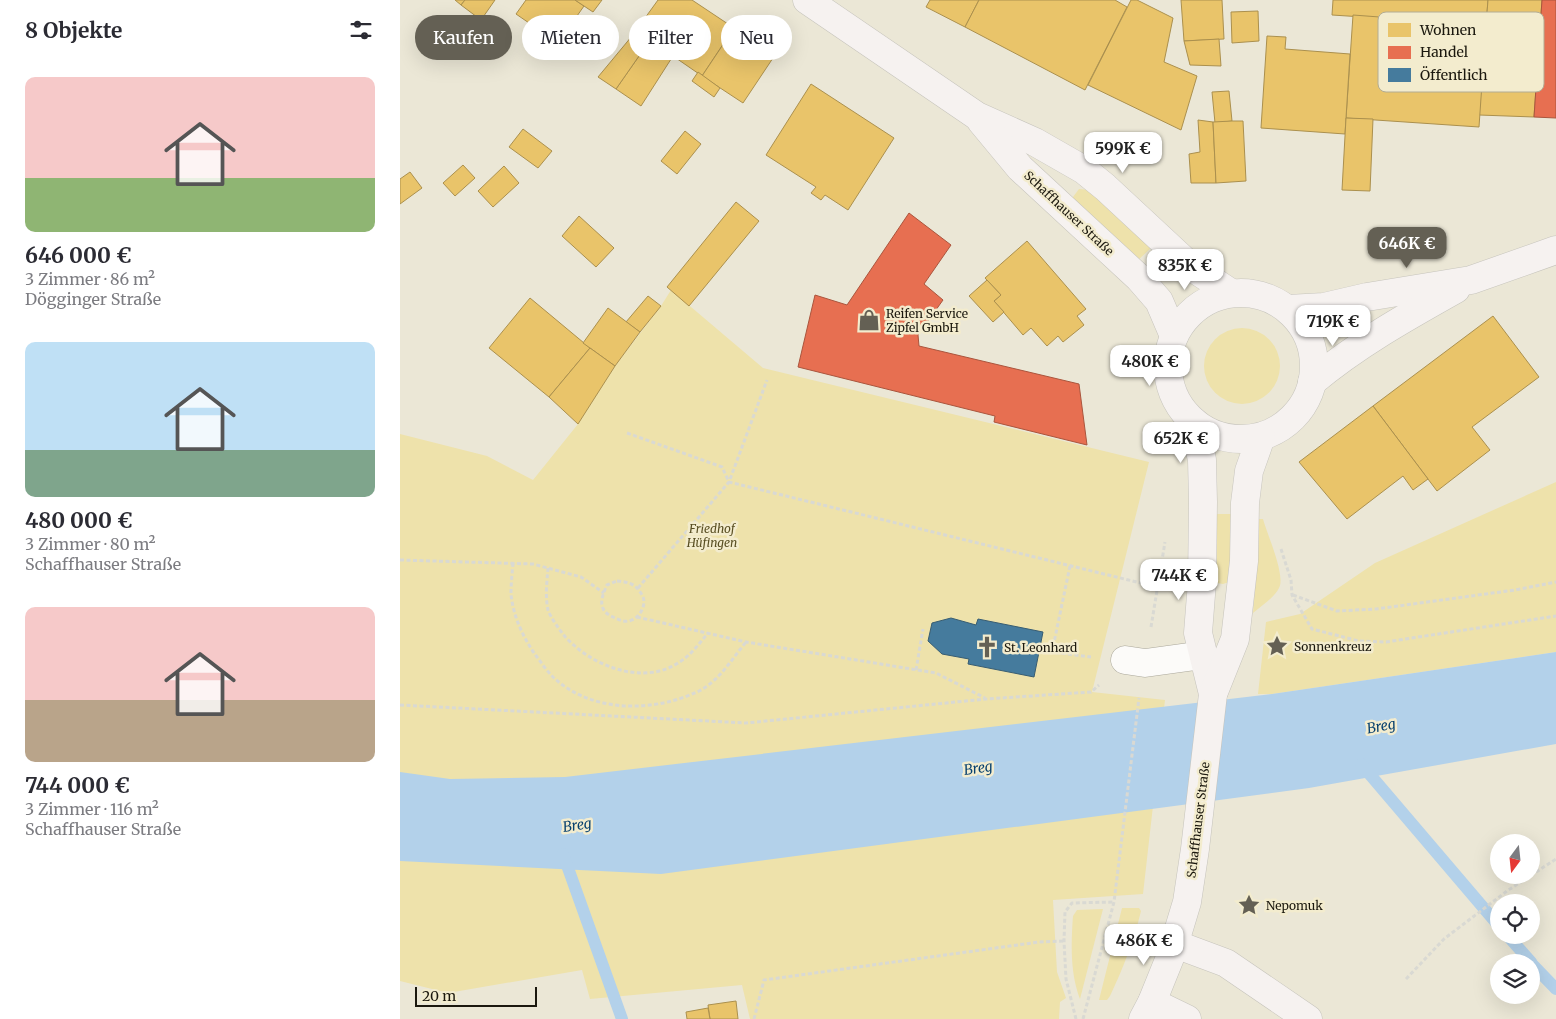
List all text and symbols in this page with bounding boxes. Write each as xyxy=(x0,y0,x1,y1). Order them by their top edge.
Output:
legend xyxy=(1378,12,1544,92)
chip: Kaufen xyxy=(415,15,512,60)
chip: Mieten xyxy=(522,15,619,60)
chip: Filter xyxy=(629,15,711,60)
chip: Neu xyxy=(721,15,792,60)
icon: filters xyxy=(347,16,375,44)
text: 8 Objekte xyxy=(25,17,122,44)
text: Wohnen xyxy=(1419,21,1476,39)
text: Handel xyxy=(1420,43,1469,61)
text: Öffentlich xyxy=(1420,66,1487,84)
icon: home xyxy=(155,109,245,199)
pin: 599K € xyxy=(1082,132,1164,174)
text: 599K € xyxy=(1095,138,1151,158)
street label: Schaffhauser Straße xyxy=(1021,168,1117,258)
pin: 646K € xyxy=(1366,226,1448,269)
text: 646K € xyxy=(1378,233,1436,253)
text: 646 000 € xyxy=(25,242,132,269)
pin: 835K € xyxy=(1144,248,1226,291)
text: 835K € xyxy=(1158,255,1212,275)
text: 3 Zimmer · 86 m² xyxy=(25,269,155,289)
text: Dögginger Straße xyxy=(25,289,161,309)
pin: 719K € xyxy=(1292,304,1374,347)
place label: Reifen Service Zipfel GmbH xyxy=(886,306,968,335)
shop icon: Reifen Service Zipfel GmbH xyxy=(856,307,882,333)
text: 719K € xyxy=(1307,311,1360,331)
pin: 480K € xyxy=(1109,344,1191,387)
text: 480K € xyxy=(1121,351,1179,371)
icon: home xyxy=(155,374,245,464)
pin: 652K € xyxy=(1140,422,1222,464)
text: 652K € xyxy=(1154,428,1209,448)
text: 480 000 € xyxy=(25,507,133,534)
park label: Friedhof Hüfingen xyxy=(686,521,737,550)
text: 3 Zimmer · 80 m² xyxy=(25,534,156,554)
text: Schaffhauser Straße xyxy=(25,554,181,574)
pin: 744K € xyxy=(1138,558,1220,601)
text: 744K € xyxy=(1151,565,1207,585)
place icon: Sonnenkreuz xyxy=(1264,633,1290,659)
church icon: St. Leonhard xyxy=(974,634,1000,660)
icon: home xyxy=(155,639,245,729)
place label: Sonnenkreuz xyxy=(1294,639,1372,654)
place label: St. Leonhard xyxy=(1004,640,1077,655)
water label: Breg xyxy=(1365,715,1397,737)
water label: Breg xyxy=(962,757,994,779)
street label: Schaffhauser Straße xyxy=(1183,761,1213,879)
text: 744 000 € xyxy=(25,772,130,799)
text: 3 Zimmer · 116 m² xyxy=(25,799,159,819)
water label: Breg xyxy=(561,814,593,836)
text: Schaffhauser Straße xyxy=(25,819,181,839)
north arrow xyxy=(1490,834,1540,884)
map controls xyxy=(1490,834,1540,1004)
place icon: Nepomuk xyxy=(1236,892,1262,918)
button: locate xyxy=(1490,894,1540,944)
place label: Nepomuk xyxy=(1266,898,1323,913)
pin: 486K € xyxy=(1103,924,1185,966)
text: 486K € xyxy=(1115,930,1173,950)
button: layers xyxy=(1490,954,1540,1004)
scale bar xyxy=(415,984,538,1007)
text: 20 m xyxy=(422,987,456,1005)

